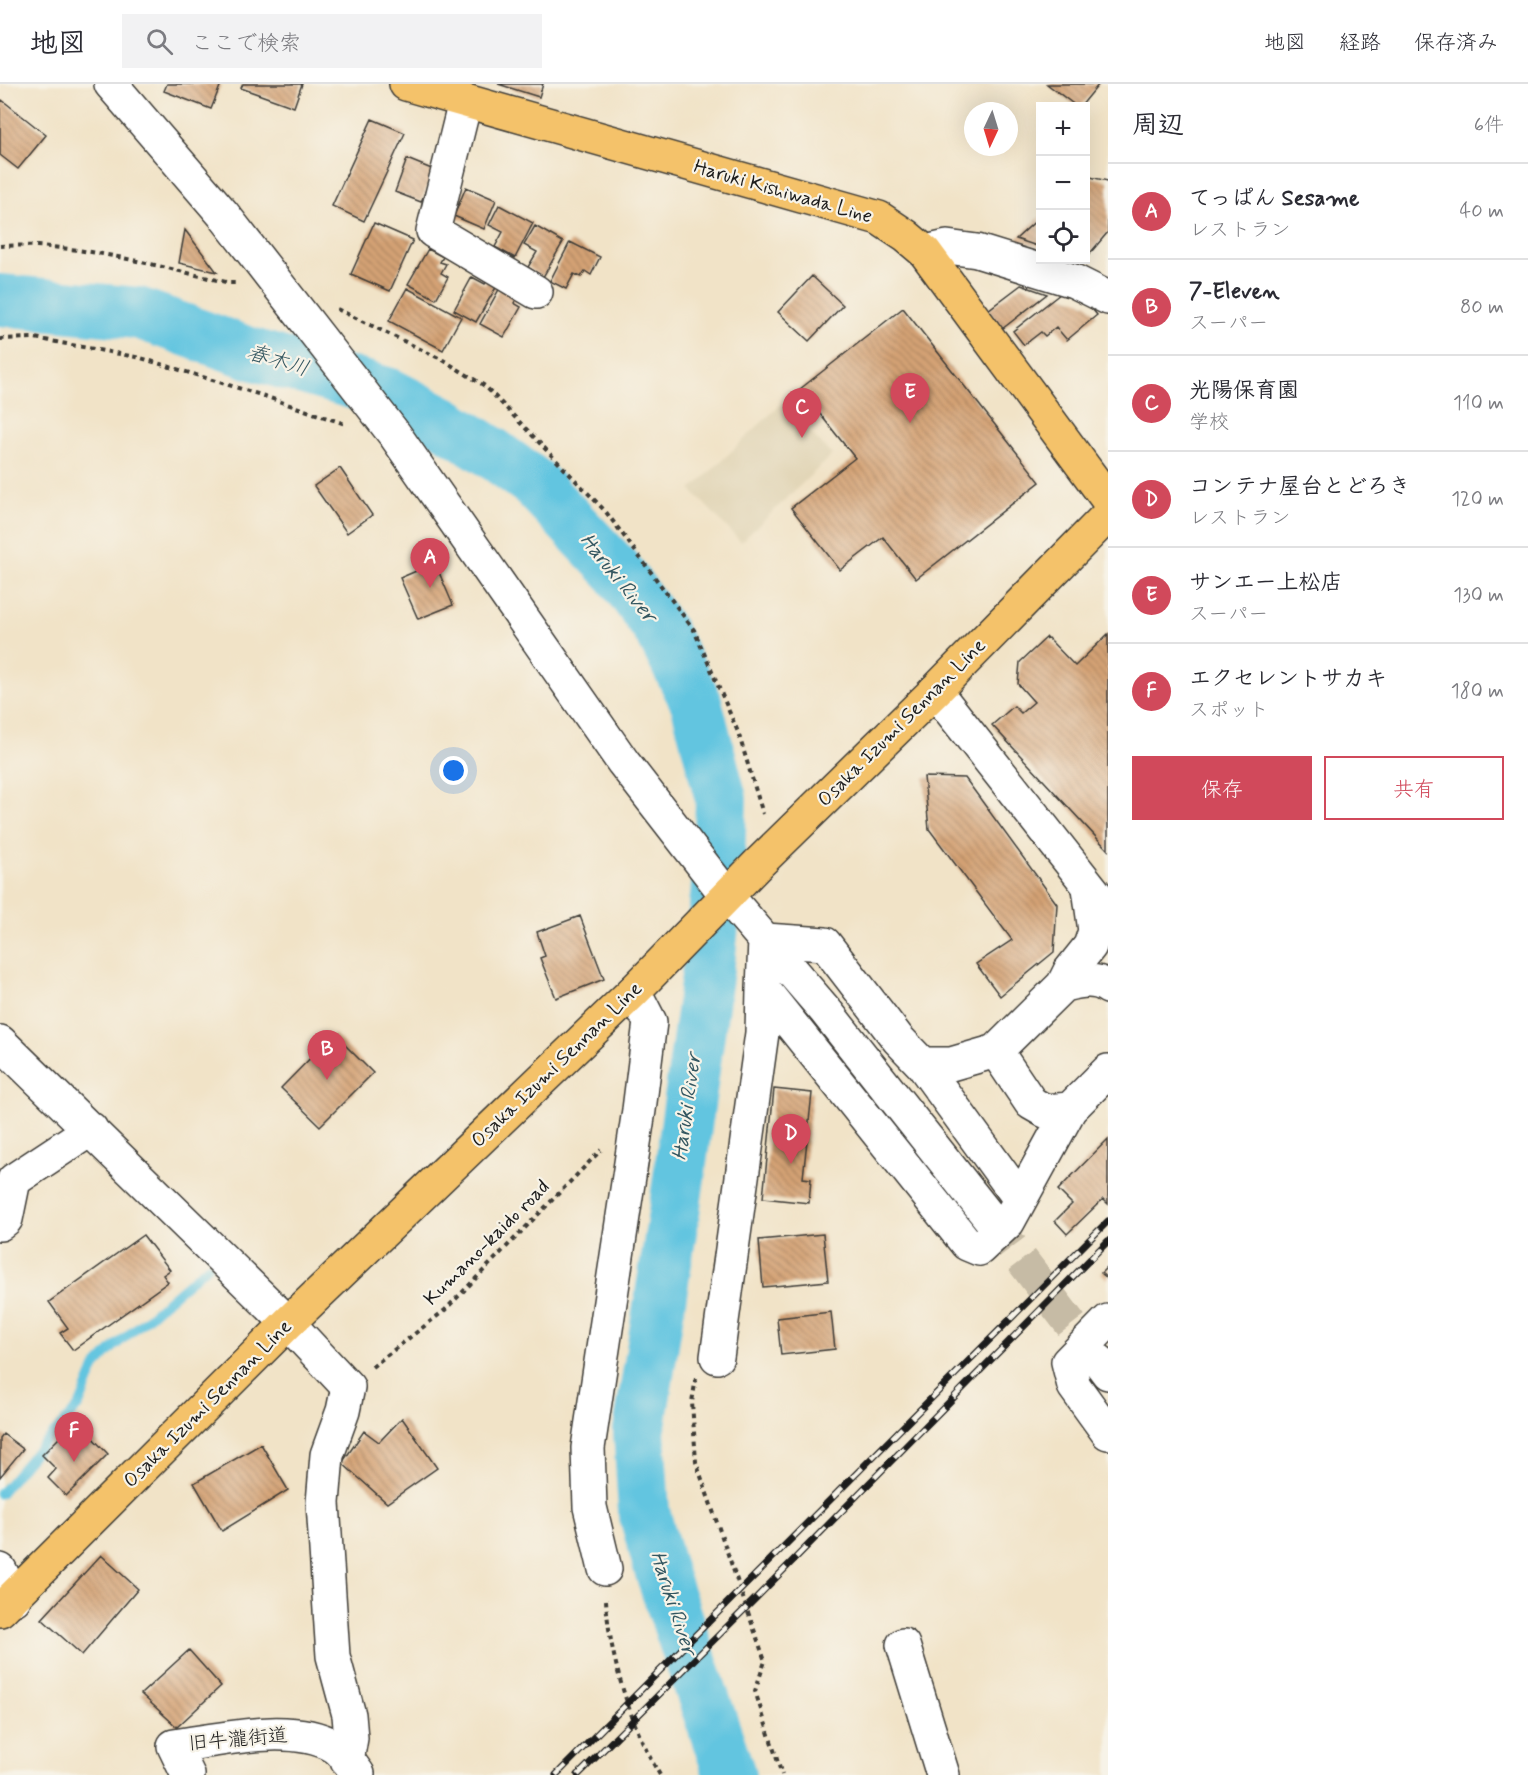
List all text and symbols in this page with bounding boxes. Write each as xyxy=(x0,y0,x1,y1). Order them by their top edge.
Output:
search box xyxy=(122,14,542,68)
icon: search xyxy=(143,25,176,58)
text: 地図 xyxy=(30,26,86,63)
text: 地図 xyxy=(1264,29,1306,57)
text: 経路 xyxy=(1339,29,1381,57)
text: 保存済み xyxy=(1414,29,1498,57)
text: ここで検索 xyxy=(191,30,301,58)
north arrow xyxy=(964,102,1018,156)
map controls xyxy=(1036,102,1090,264)
button: + xyxy=(1036,102,1090,156)
text: 周辺 xyxy=(1132,109,1184,143)
text: 6件 xyxy=(1474,112,1504,139)
street label: Haruki Kishiwada Line xyxy=(691,154,875,230)
button: − xyxy=(1036,156,1090,210)
text: てっぱん Sesame xyxy=(1189,185,1359,213)
text: A xyxy=(1145,198,1158,225)
text: 40 m xyxy=(1460,198,1504,225)
button: locate xyxy=(1036,210,1090,264)
text: レストラン xyxy=(1189,217,1291,244)
text: 7-Eleven xyxy=(1189,278,1279,306)
text: B xyxy=(1145,294,1158,321)
text: 80 m xyxy=(1460,294,1504,321)
text: スーパー xyxy=(1189,310,1268,337)
water label: 春木川 xyxy=(244,338,312,384)
pin: E xyxy=(890,374,930,423)
text: 光陽保育園 xyxy=(1189,377,1299,405)
pin: C xyxy=(782,388,822,438)
text: C xyxy=(1144,390,1159,417)
text: 110 m xyxy=(1453,390,1504,417)
text: 学校 xyxy=(1189,409,1229,436)
text: コンテナ屋台とどろき xyxy=(1189,473,1411,501)
text: D xyxy=(1145,486,1158,513)
text: 120 m xyxy=(1451,486,1504,513)
text: レストラン xyxy=(1189,505,1291,532)
water label: Haruki River xyxy=(573,527,665,631)
pin: A xyxy=(410,538,450,588)
text: サンエー上松店 xyxy=(1189,569,1343,597)
text: E xyxy=(1146,582,1157,609)
text: 130 m xyxy=(1453,582,1504,609)
text: スーパー xyxy=(1189,601,1268,628)
street label: Osaka Izumi Sennan Line xyxy=(812,633,992,813)
text: エクセレントサカキ xyxy=(1189,665,1387,693)
text: F xyxy=(1146,678,1157,705)
text: 180 m xyxy=(1451,678,1504,705)
text: スポット xyxy=(1189,697,1269,724)
your location xyxy=(439,756,468,785)
button: 保存 xyxy=(1132,756,1312,820)
button: 共有 xyxy=(1324,756,1504,820)
street label: Osaka Izumi Sennan Line xyxy=(466,976,648,1154)
pin: B xyxy=(308,1030,346,1080)
water label: Haruki River xyxy=(666,1049,709,1162)
pin: D xyxy=(772,1114,810,1164)
street label: Kumano-kaido road xyxy=(418,1174,556,1312)
street label: Osaka Izumi Sennan Line xyxy=(118,1314,298,1494)
pin: F xyxy=(54,1412,94,1462)
water label: Haruki River xyxy=(643,1548,704,1661)
street label: 旧牛瀧街道 xyxy=(187,1722,289,1758)

